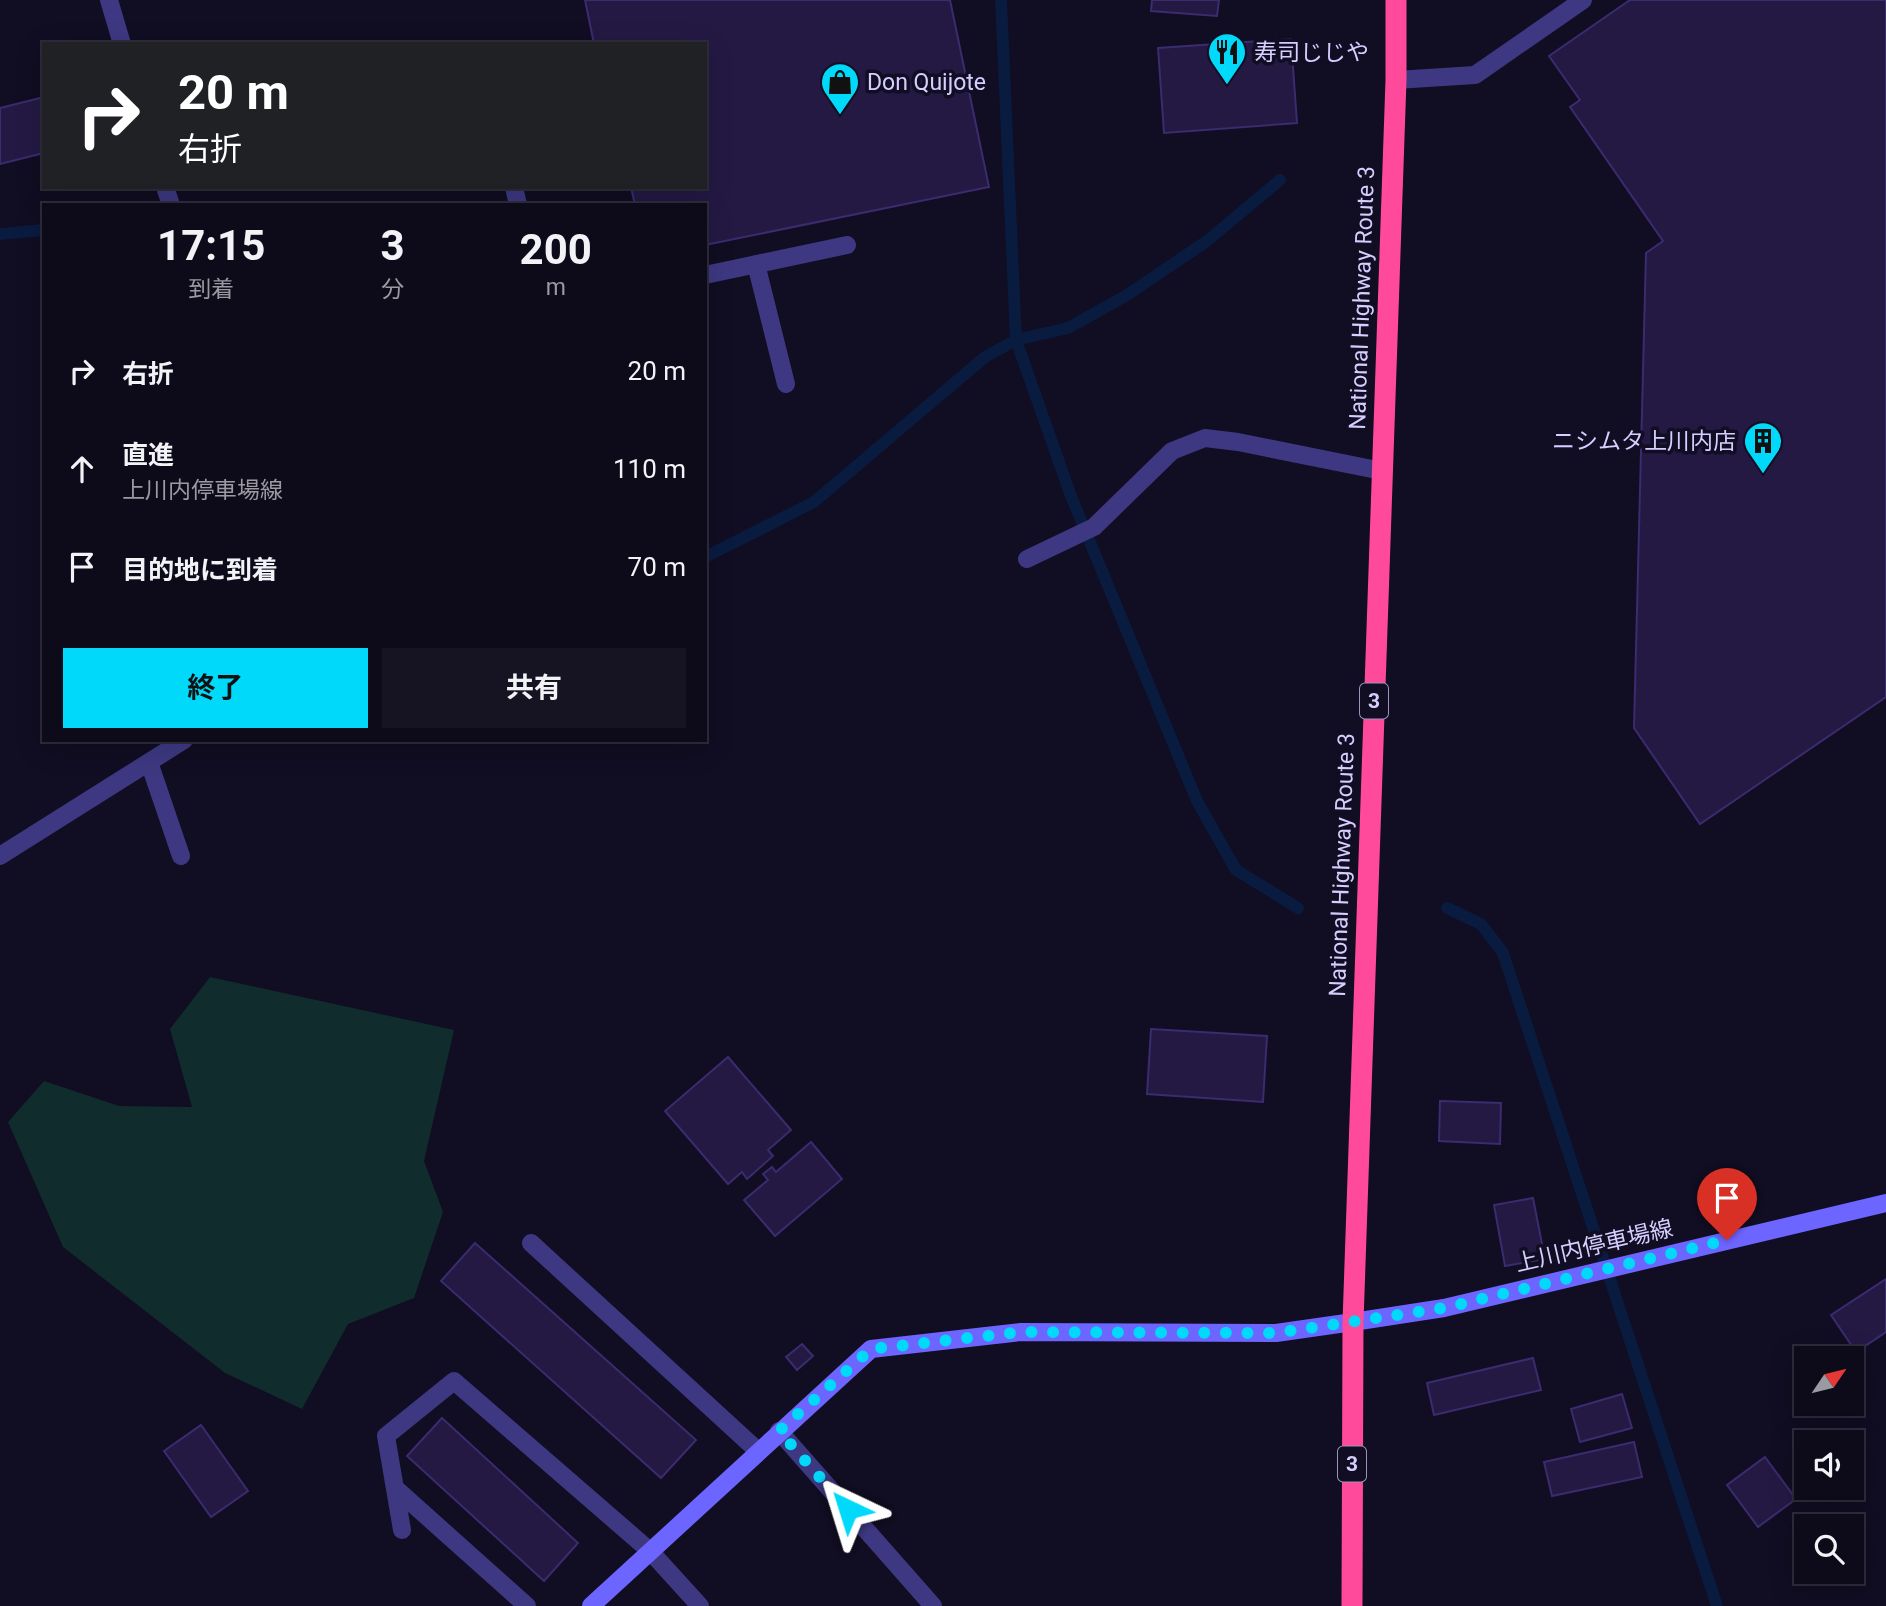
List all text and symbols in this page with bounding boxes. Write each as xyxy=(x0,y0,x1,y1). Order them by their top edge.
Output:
restaurant icon: 寿司じじや xyxy=(1206,31,1248,86)
place label: 寿司じじや xyxy=(1254,39,1369,66)
shop icon: Don Quijote xyxy=(819,61,861,116)
text: 20 m xyxy=(178,64,289,121)
place label: Don Quijote xyxy=(867,69,986,96)
icon: right xyxy=(63,70,154,161)
text: 右折 xyxy=(178,130,242,168)
street label: National Highway Route 3 xyxy=(1344,166,1380,430)
text: 17:15 xyxy=(157,221,265,270)
text: 3 xyxy=(380,221,405,270)
text: 200 xyxy=(520,225,592,274)
text: m xyxy=(546,274,566,301)
text: 到着 xyxy=(188,276,234,303)
text: 分 xyxy=(381,276,404,303)
icon: right xyxy=(63,352,101,390)
text: 20 m xyxy=(628,356,686,386)
text: 右折 xyxy=(122,359,174,389)
building icon: ニシムタ上川内店 xyxy=(1742,420,1784,475)
place label: ニシムタ上川内店 xyxy=(1552,428,1736,455)
text: 直進 xyxy=(122,440,174,470)
icon: ahead xyxy=(63,450,101,488)
text: 110 m xyxy=(613,454,686,484)
text: 上川内停車場線 xyxy=(122,477,283,504)
icon: arrive xyxy=(63,548,101,586)
text: 70 m xyxy=(628,552,686,582)
text: 目的地に到着 xyxy=(122,555,278,585)
button: 終了 xyxy=(63,648,368,728)
button: 共有 xyxy=(382,648,686,728)
road number: 3 xyxy=(1360,684,1388,718)
street label: National Highway Route 3 xyxy=(1324,733,1360,997)
pin xyxy=(1697,1168,1757,1240)
icon: arrive xyxy=(1708,1179,1746,1217)
street label: 上川内停車場線 xyxy=(1513,1215,1675,1277)
north arrow xyxy=(1794,1346,1864,1416)
map controls xyxy=(1794,1346,1864,1584)
button: sound xyxy=(1794,1430,1864,1500)
road number: 3 xyxy=(1338,1446,1366,1482)
position arrow xyxy=(811,1472,885,1546)
button: search xyxy=(1794,1514,1864,1584)

